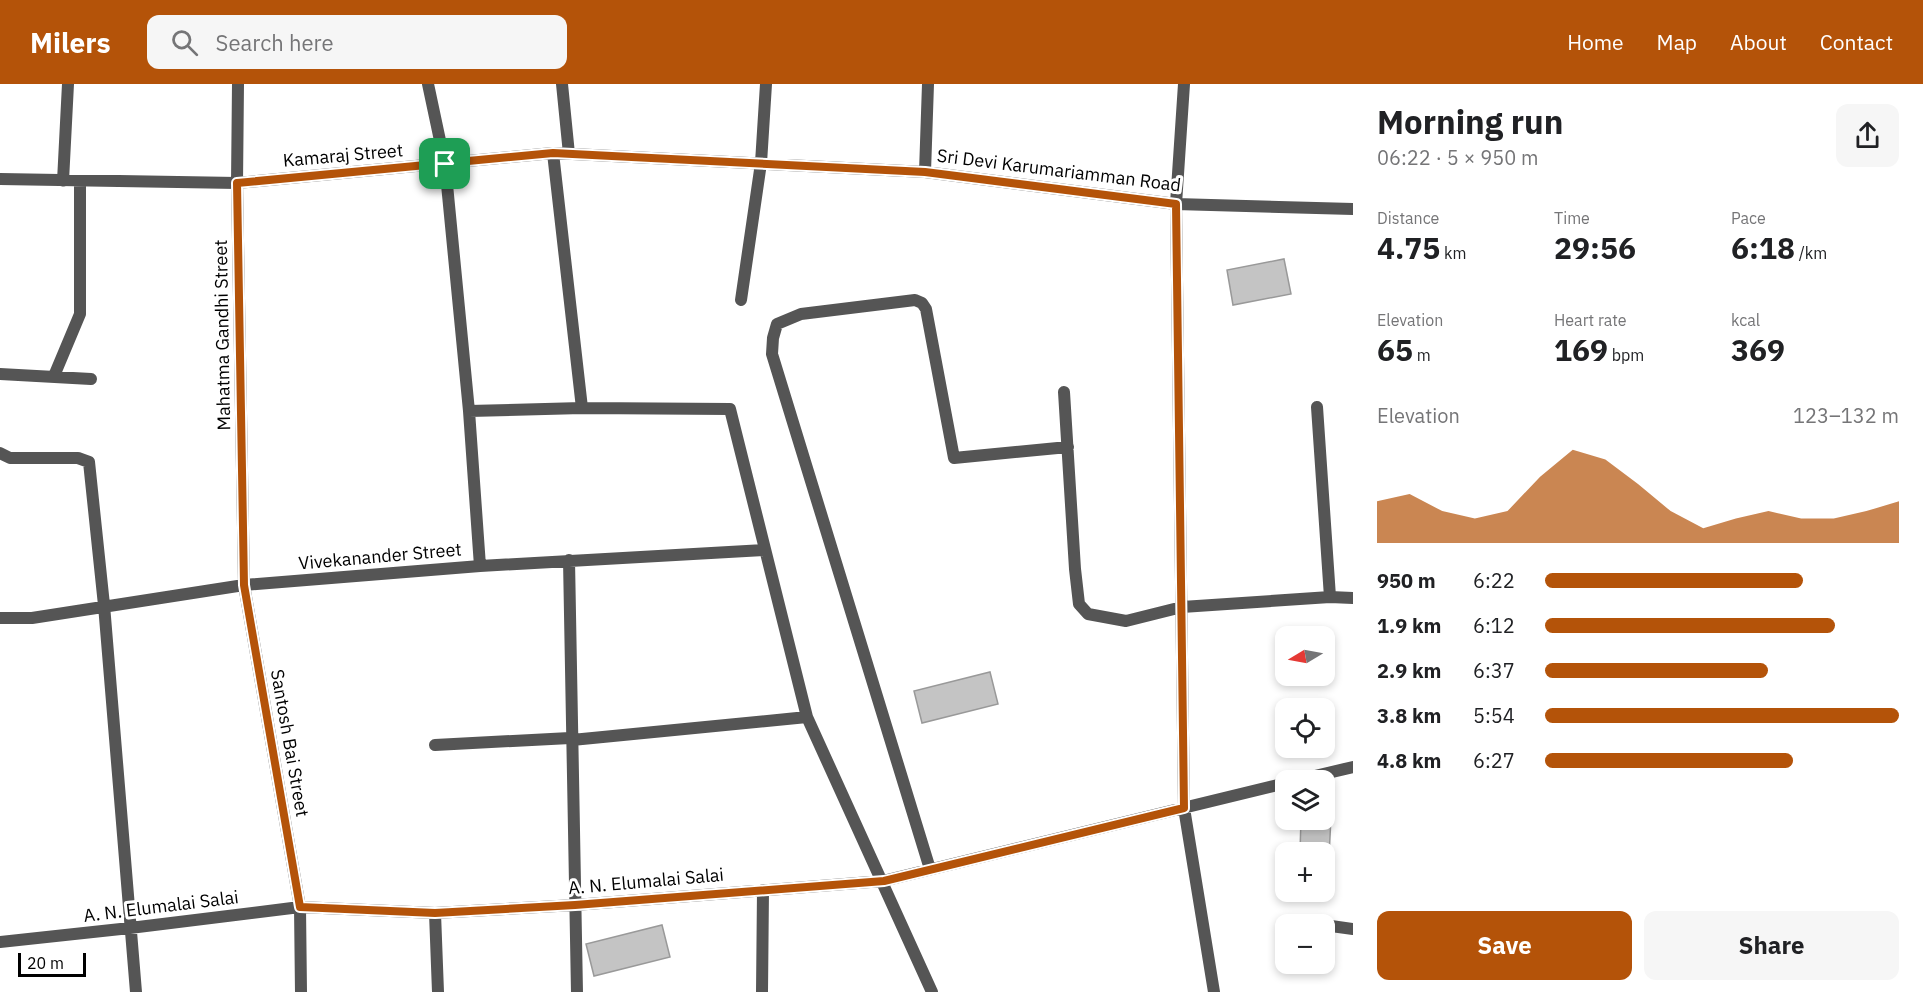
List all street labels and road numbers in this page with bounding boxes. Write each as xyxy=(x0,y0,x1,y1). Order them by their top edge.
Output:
street label: Kamaraj Street xyxy=(282,138,404,172)
street label: Sri Devi Karumariamman Road xyxy=(936,144,1182,196)
street label: Mahatma Gandhi Street xyxy=(209,239,235,431)
street label: Vivekanander Street xyxy=(297,537,463,575)
street label: Santosh Bai Street xyxy=(266,667,314,819)
street label: A. N. Elumalai Salai xyxy=(567,863,725,899)
street label: A. N. Elumalai Salai xyxy=(82,885,240,927)

